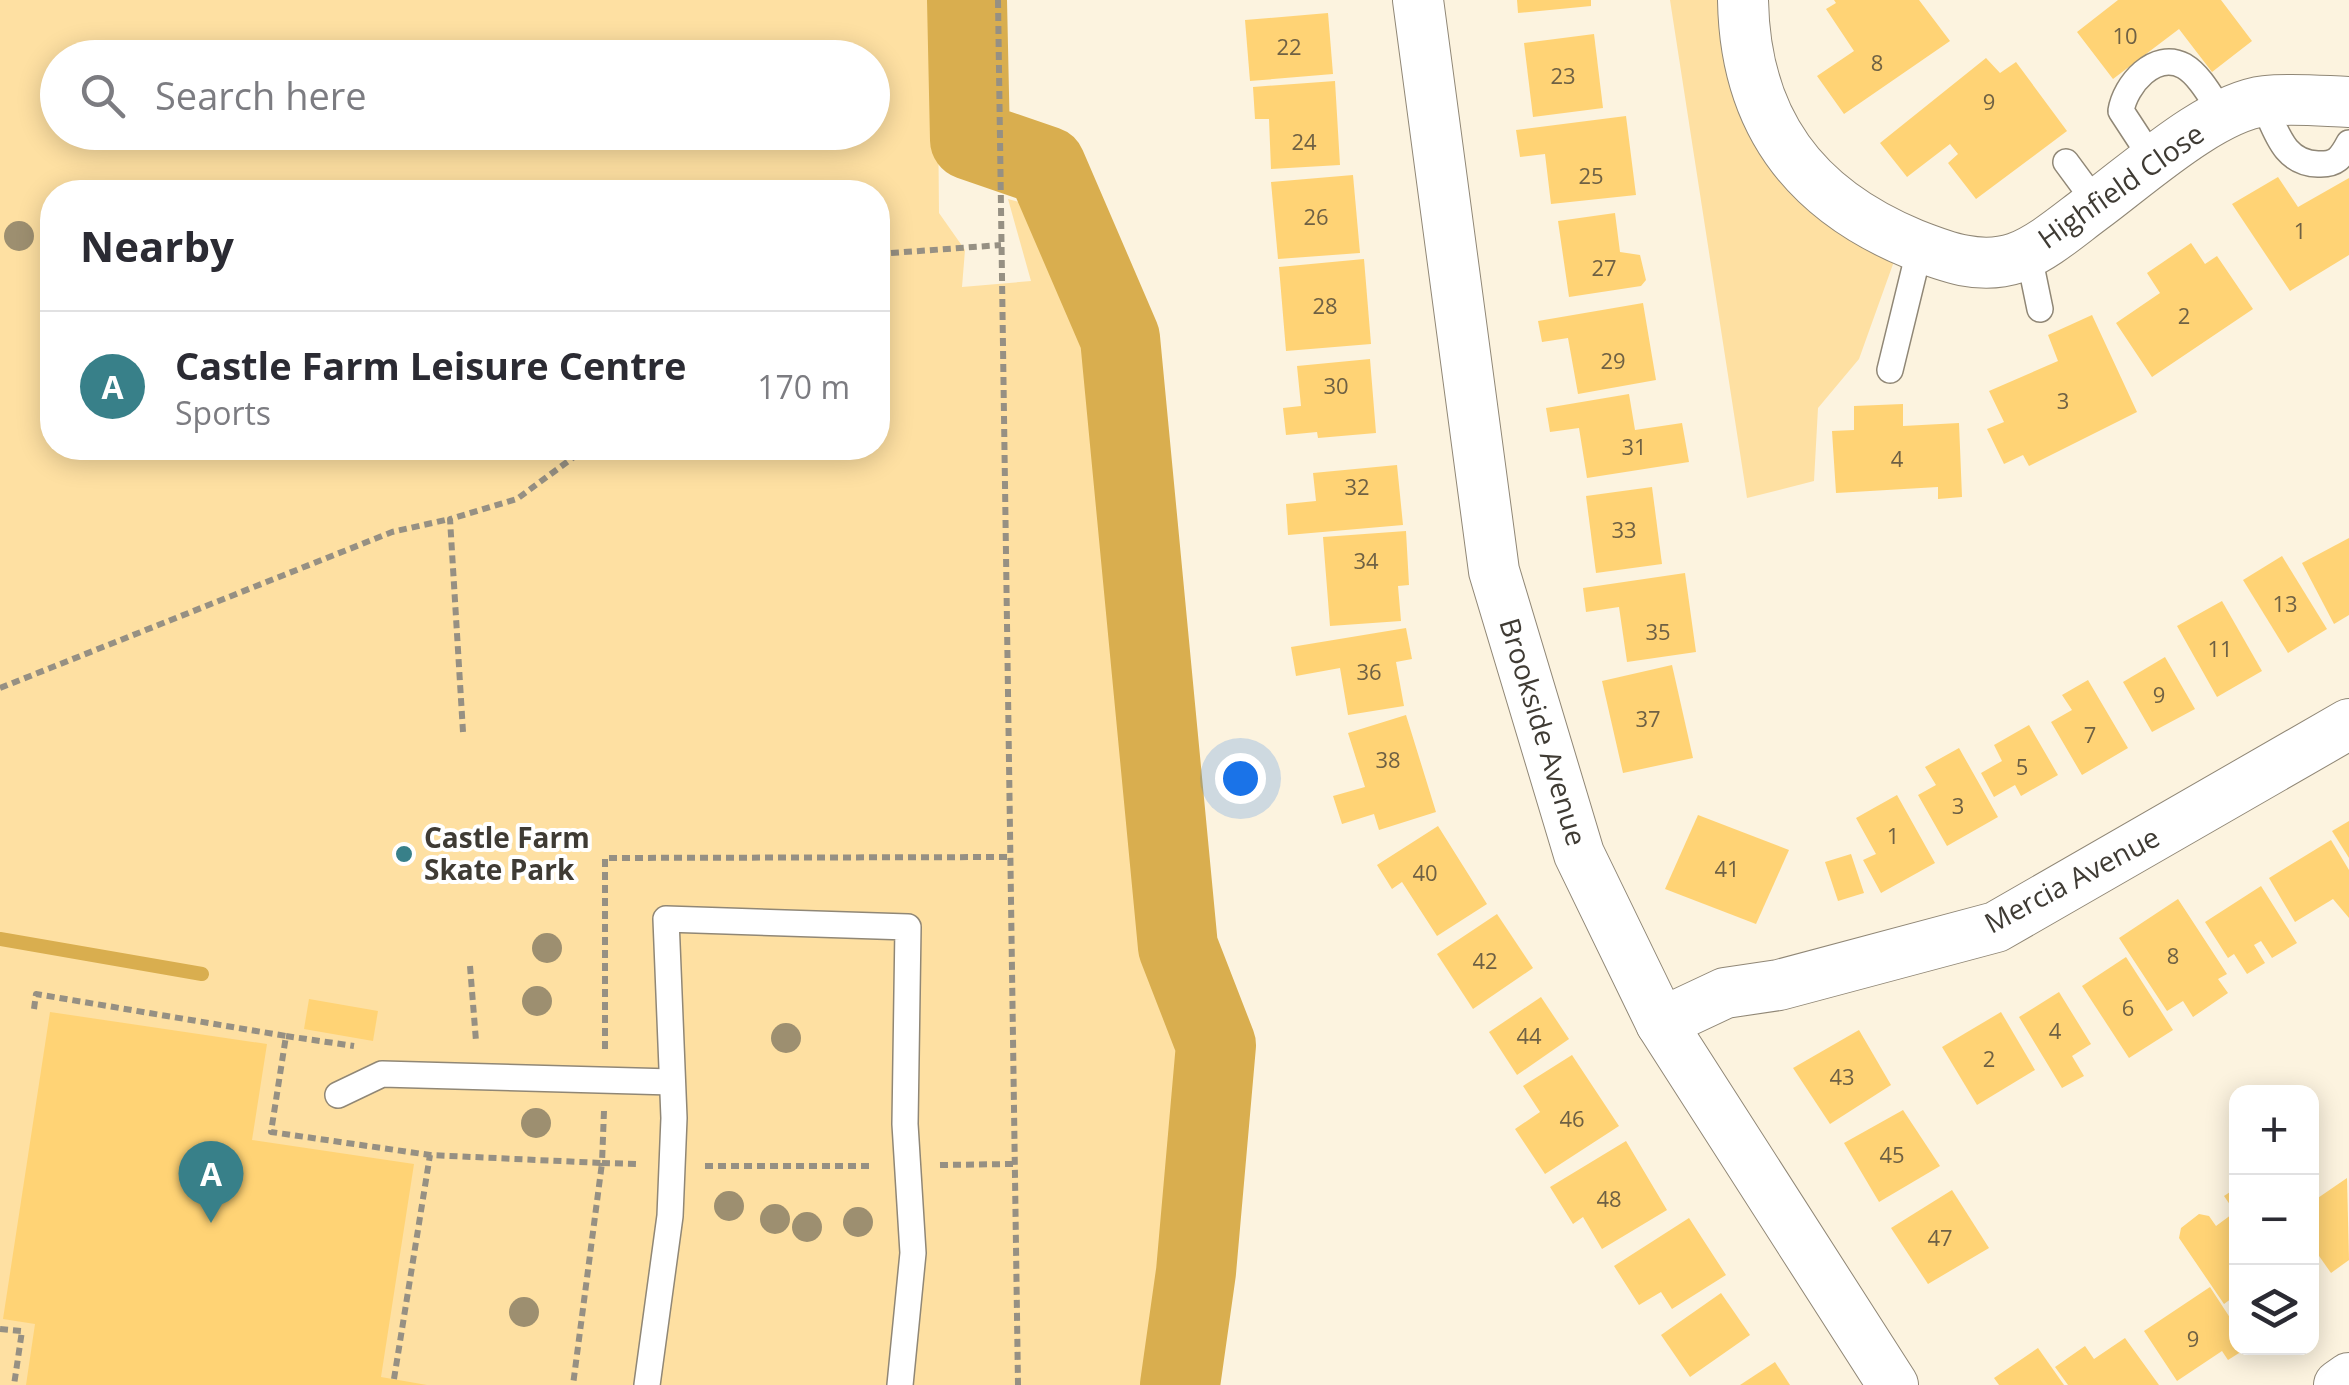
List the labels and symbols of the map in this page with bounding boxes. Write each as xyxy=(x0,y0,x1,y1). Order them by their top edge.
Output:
house number: 10 xyxy=(2112,20,2138,50)
house number: 22 xyxy=(1276,31,1302,61)
house number: 8 xyxy=(1871,47,1883,77)
house number: 23 xyxy=(1550,60,1576,90)
house number: 9 xyxy=(1983,86,1995,116)
street label: Highfield Close xyxy=(2030,114,2211,256)
house number: 24 xyxy=(1291,126,1317,156)
house number: 25 xyxy=(1578,160,1604,190)
house number: 26 xyxy=(1303,201,1329,231)
house number: 1 xyxy=(2294,215,2306,245)
house number: 27 xyxy=(1591,252,1617,282)
house number: 28 xyxy=(1312,290,1338,320)
house number: 2 xyxy=(2178,300,2190,330)
house number: 29 xyxy=(1600,345,1626,375)
house number: 30 xyxy=(1323,370,1349,400)
house number: 3 xyxy=(2057,385,2069,415)
house number: 31 xyxy=(1621,431,1647,461)
house number: 4 xyxy=(1891,443,1904,473)
house number: 32 xyxy=(1344,471,1370,501)
house number: 33 xyxy=(1611,514,1637,544)
house number: 34 xyxy=(1353,545,1379,575)
house number: 13 xyxy=(2272,588,2298,618)
street label: Brookside Avenue xyxy=(1491,613,1597,850)
house number: 35 xyxy=(1645,616,1671,646)
house number: 11 xyxy=(2207,633,2233,663)
house number: 36 xyxy=(1356,656,1382,686)
house number: 9 xyxy=(2153,679,2165,709)
house number: 37 xyxy=(1635,703,1661,733)
house number: 7 xyxy=(2084,719,2096,749)
house number: 38 xyxy=(1375,744,1401,774)
house number: 5 xyxy=(2016,751,2028,781)
your location xyxy=(1215,753,1266,804)
house number: 3 xyxy=(1952,790,1964,820)
street label: Mercia Avenue xyxy=(1977,817,2166,941)
place label: Castle Farm Skate Park xyxy=(424,818,590,888)
house number: 1 xyxy=(1887,820,1899,850)
marker: Castle Farm Skate Park xyxy=(393,843,415,865)
house number: 41 xyxy=(1714,853,1740,883)
house number: 40 xyxy=(1412,857,1438,887)
house number: 8 xyxy=(2167,940,2179,970)
house number: 42 xyxy=(1472,945,1498,975)
house number: 6 xyxy=(2122,992,2134,1022)
house number: 4 xyxy=(2049,1015,2062,1045)
house number: 44 xyxy=(1516,1020,1542,1050)
house number: 2 xyxy=(1983,1043,1995,1073)
house number: 43 xyxy=(1829,1061,1855,1091)
house number: 46 xyxy=(1559,1103,1585,1133)
house number: 45 xyxy=(1879,1139,1905,1169)
pin: A xyxy=(178,1140,244,1223)
house number: 48 xyxy=(1596,1183,1622,1213)
house number: 47 xyxy=(1927,1222,1953,1252)
house number: 9 xyxy=(2187,1323,2199,1353)

